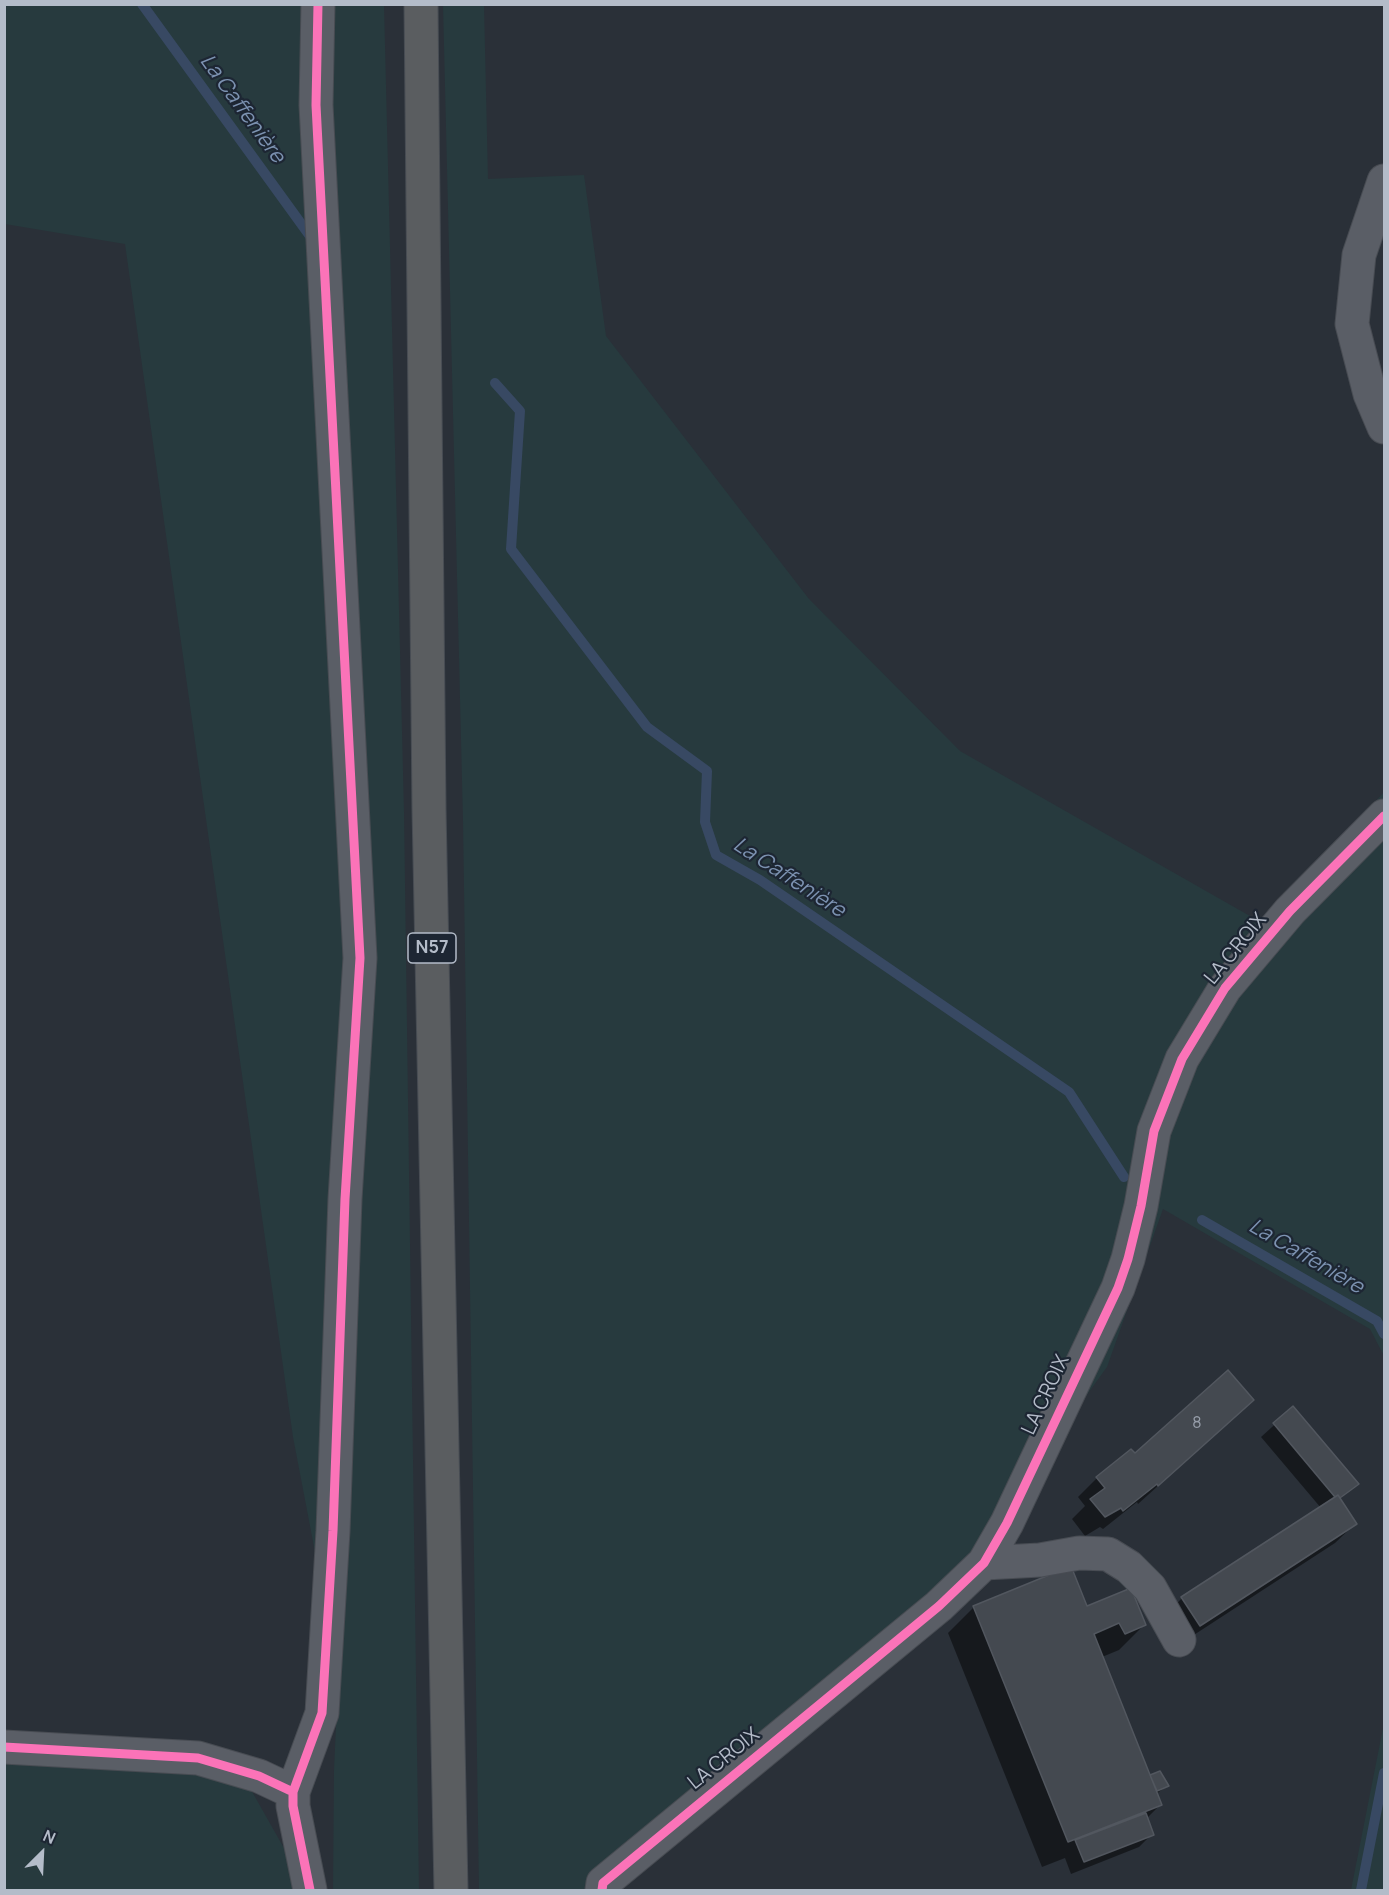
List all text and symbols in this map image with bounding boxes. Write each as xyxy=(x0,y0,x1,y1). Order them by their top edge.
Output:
water label: La Caffenière xyxy=(194,50,290,168)
water label: La Caffenière xyxy=(728,833,850,923)
street label: LA CROIX xyxy=(1200,908,1272,990)
road number: N57 xyxy=(408,933,456,963)
water label: La Caffenière xyxy=(1244,1214,1368,1300)
street label: LA CROIX xyxy=(1017,1351,1075,1439)
house number: 8 xyxy=(1192,1414,1202,1434)
street label: LA CROIX xyxy=(683,1723,765,1795)
north arrow xyxy=(12,1823,72,1883)
text: N xyxy=(40,1824,59,1849)

